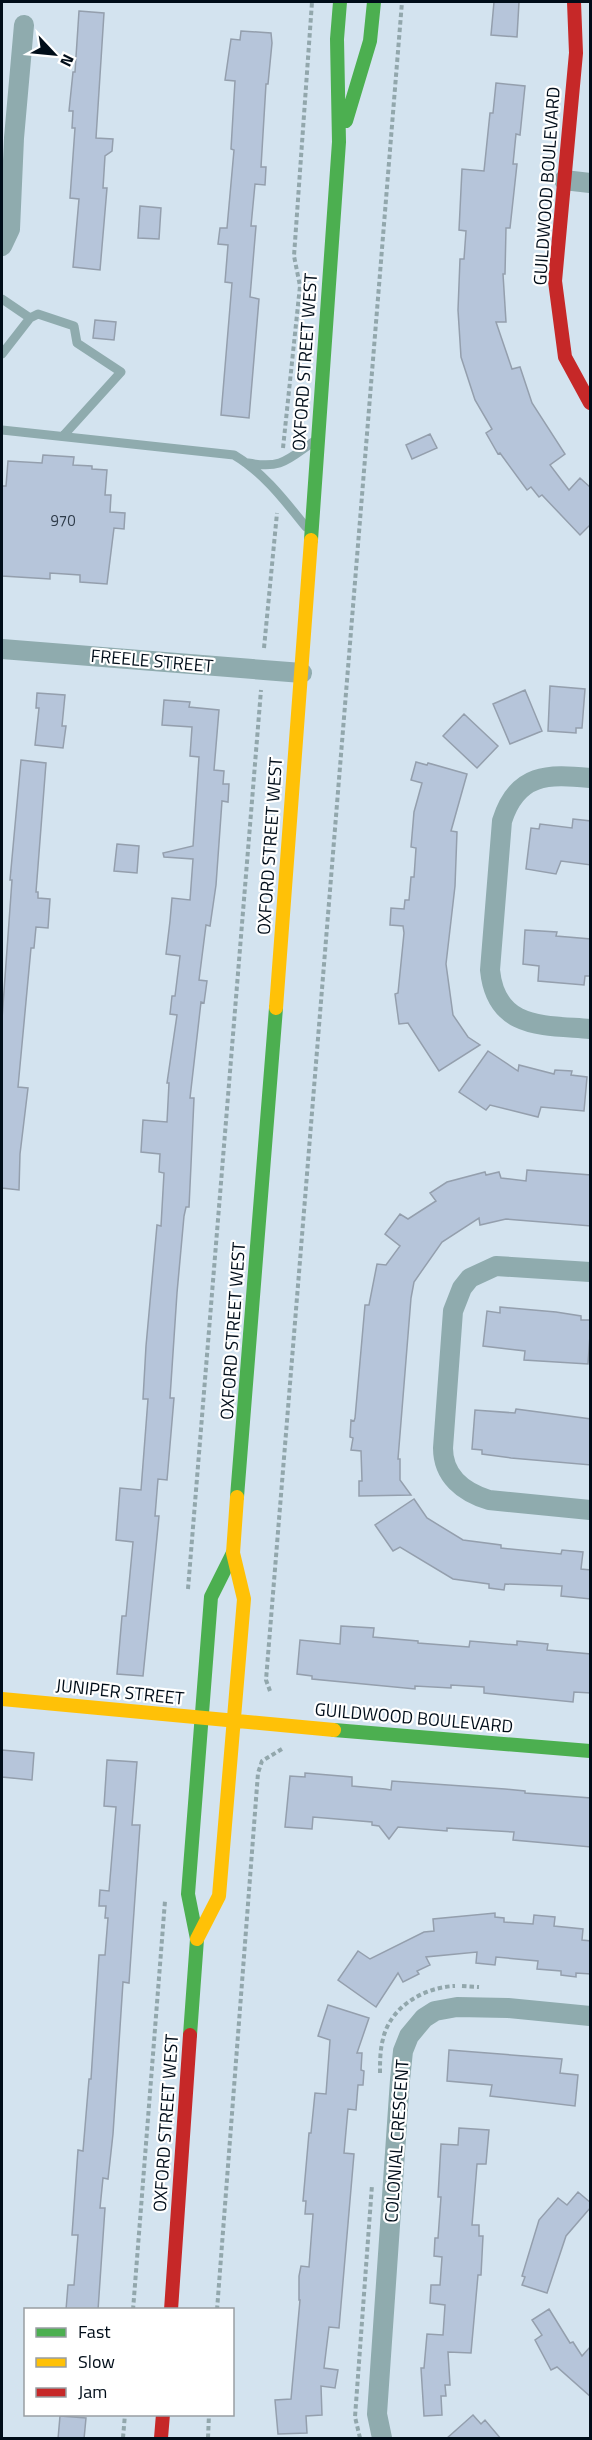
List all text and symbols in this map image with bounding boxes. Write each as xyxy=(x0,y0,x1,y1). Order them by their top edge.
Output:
north arrow xyxy=(24,24,84,84)
text: N xyxy=(54,50,81,71)
street label: GUILDWOOD BOULEVARD xyxy=(526,86,567,286)
street label: OXFORD STREET WEST xyxy=(285,272,324,452)
house number: 970 xyxy=(50,509,76,532)
street label: FREELE STREET xyxy=(90,642,215,679)
street label: OXFORD STREET WEST xyxy=(250,756,289,936)
street label: OXFORD STREET WEST xyxy=(213,1241,252,1421)
street label: JUNIPER STREET xyxy=(55,1671,186,1712)
street label: GUILDWOOD BOULEVARD xyxy=(314,1695,514,1740)
street label: OXFORD STREET WEST xyxy=(146,2033,185,2213)
street label: COLONIAL CRESCENT xyxy=(377,2058,416,2223)
legend xyxy=(24,2308,234,2416)
text: Fast xyxy=(78,2318,111,2345)
text: Slow xyxy=(78,2348,115,2375)
text: Jam xyxy=(78,2378,107,2405)

